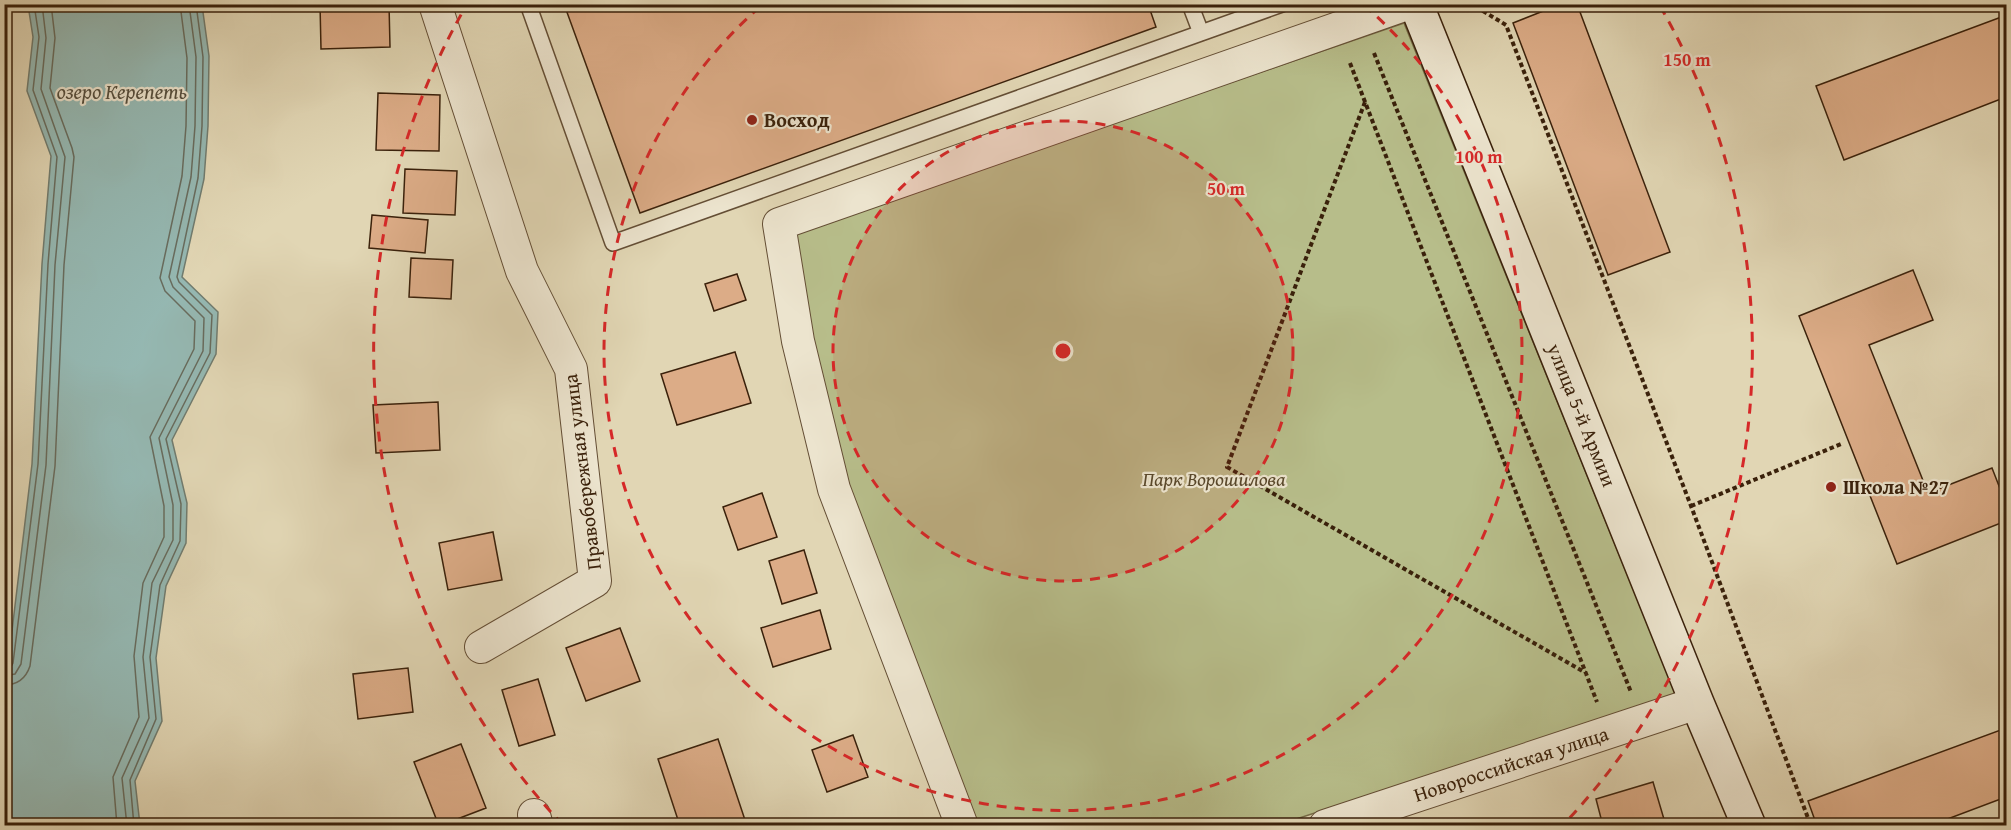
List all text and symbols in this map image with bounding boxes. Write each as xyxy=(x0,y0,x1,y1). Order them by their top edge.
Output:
text: 150 m xyxy=(1663,46,1711,73)
water label: озеро Керепеть xyxy=(57,76,187,107)
place label: Восход xyxy=(764,105,830,134)
marker: Восход xyxy=(745,113,759,127)
text: 100 m xyxy=(1455,143,1503,170)
text: 50 m xyxy=(1207,175,1246,202)
street label: улица 5-й Армии xyxy=(1540,338,1624,491)
centre of rings xyxy=(1053,341,1073,361)
street label: Правобережная улица xyxy=(555,372,608,572)
park label: Парк Ворошилова xyxy=(1143,464,1286,493)
place label: Школа №27 xyxy=(1843,472,1949,501)
marker: Школа №27 xyxy=(1824,480,1838,494)
street label: Новороссийская улица xyxy=(1410,718,1612,809)

